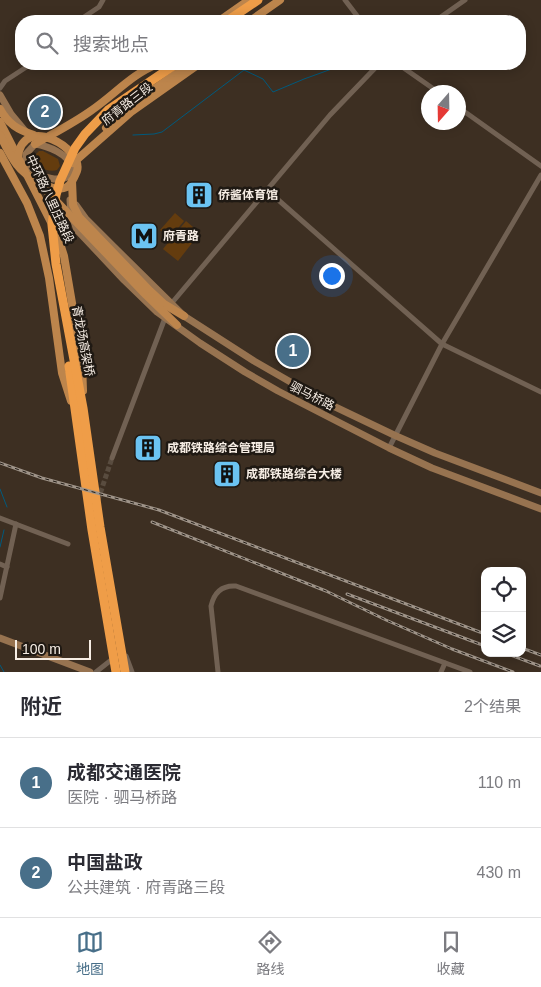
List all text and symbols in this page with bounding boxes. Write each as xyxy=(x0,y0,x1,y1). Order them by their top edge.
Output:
search box xyxy=(15,15,526,70)
icon: search xyxy=(33,29,61,57)
text: 搜索地点 xyxy=(73,34,149,55)
street label: 府青路三段 xyxy=(99,80,155,128)
north arrow xyxy=(421,85,466,130)
pin: 2 xyxy=(29,93,61,131)
street label: 中环路八里庄路段 xyxy=(23,153,77,245)
building icon: 侨酱体育馆 xyxy=(184,180,214,210)
place label: 侨酱体育馆 xyxy=(218,188,278,202)
metro station icon: 府青路 xyxy=(129,221,159,251)
place label: 府青路 xyxy=(163,229,199,243)
your location xyxy=(319,263,345,289)
street label: 青龙场高架桥 xyxy=(69,304,97,378)
pin: 1 xyxy=(277,332,309,370)
street label: 驷马桥路 xyxy=(287,379,337,413)
building icon: 成都铁路综合管理局 xyxy=(133,433,163,463)
place label: 成都铁路综合管理局 xyxy=(167,441,275,455)
building icon: 成都铁路综合大楼 xyxy=(212,459,242,489)
place label: 成都铁路综合大楼 xyxy=(246,467,342,481)
map controls xyxy=(481,567,526,657)
button: locate xyxy=(481,567,526,612)
button: layers xyxy=(481,612,526,657)
scale bar xyxy=(15,637,91,660)
text: 100 m xyxy=(22,641,61,657)
text: 附近 xyxy=(20,695,62,718)
text: 2个结果 xyxy=(464,698,521,715)
text: 成都交通医院 xyxy=(67,762,181,783)
text: 1 xyxy=(32,774,40,791)
text: 110 m xyxy=(478,774,521,791)
text: 医院 · 驷马桥路 xyxy=(67,789,177,806)
text: 中国盐政 xyxy=(67,852,143,873)
text: 2 xyxy=(32,864,40,881)
text: 430 m xyxy=(477,864,521,881)
text: 公共建筑 · 府青路三段 xyxy=(67,879,225,896)
tab: 地图 xyxy=(76,928,104,978)
tab: 路线 xyxy=(256,928,284,978)
tab: 收藏 xyxy=(437,928,465,978)

